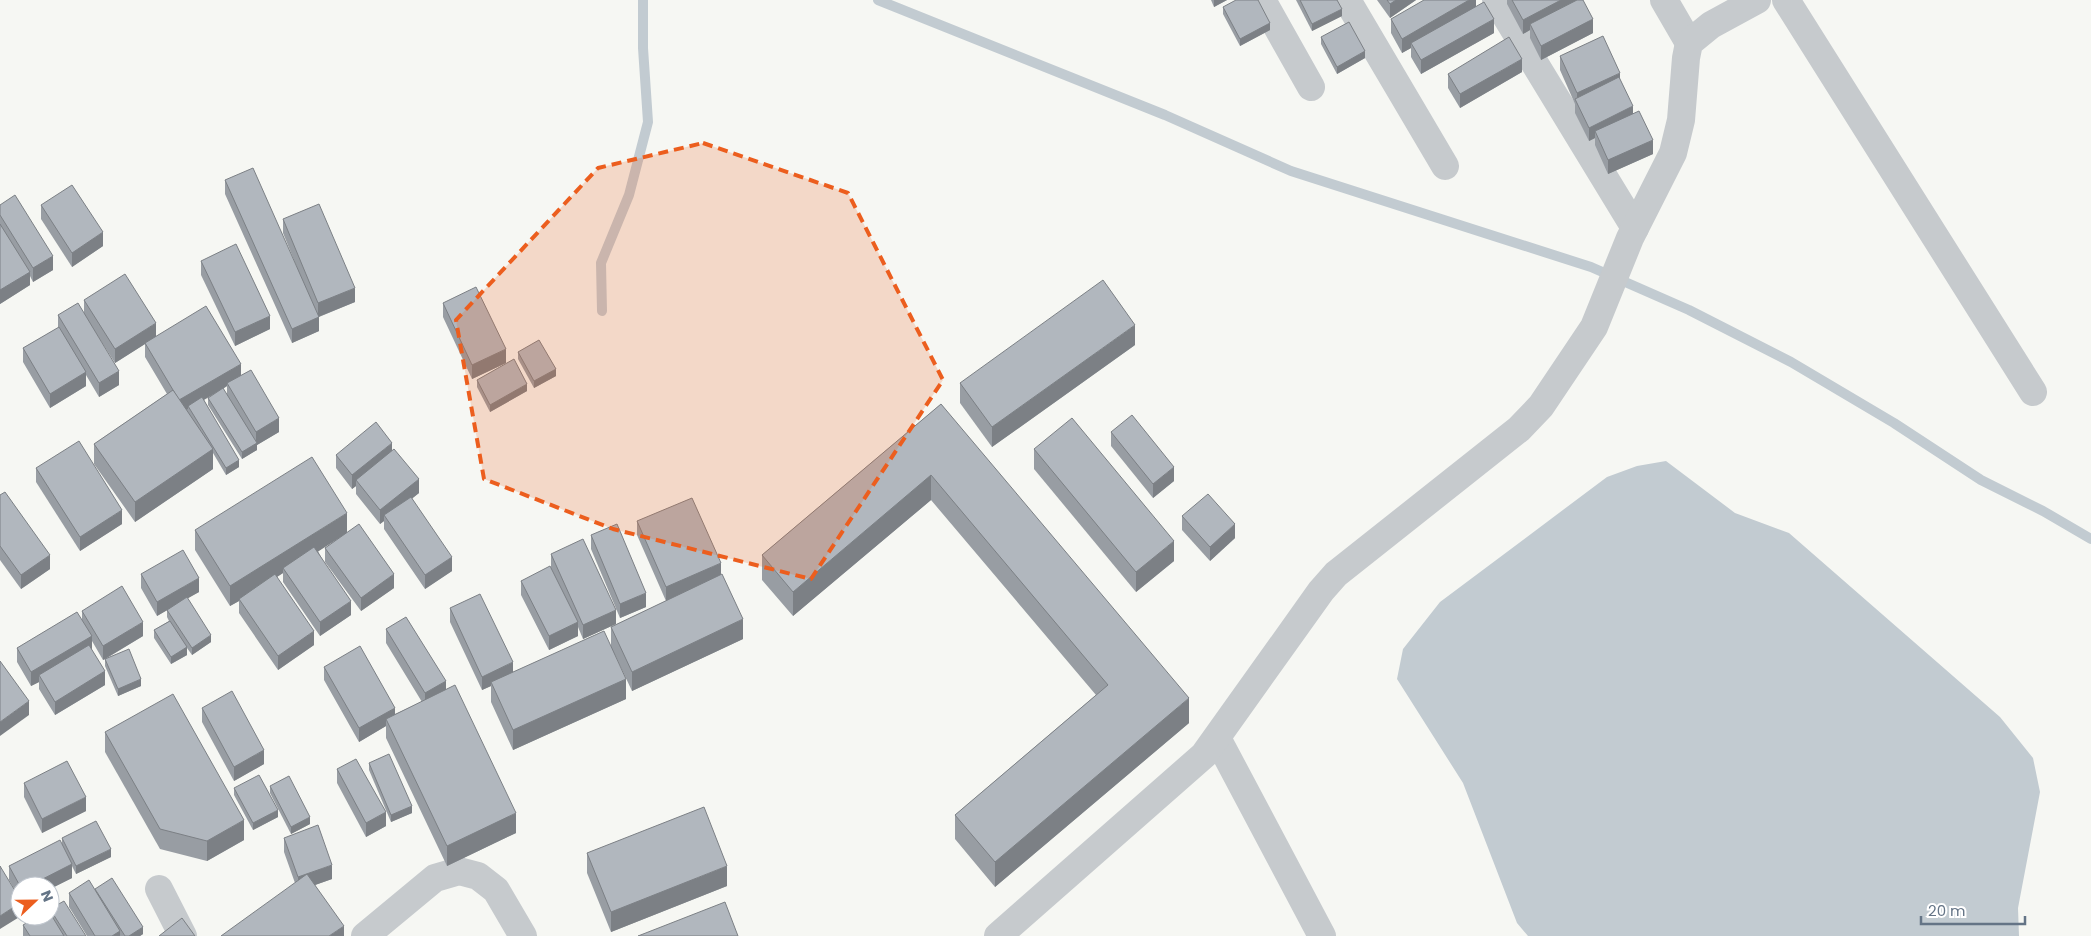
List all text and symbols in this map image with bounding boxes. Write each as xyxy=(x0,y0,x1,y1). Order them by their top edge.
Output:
north arrow xyxy=(10,876,60,926)
text: N xyxy=(36,888,58,905)
scale bar xyxy=(1921,894,2025,926)
text: 20 m xyxy=(1928,900,1966,921)

